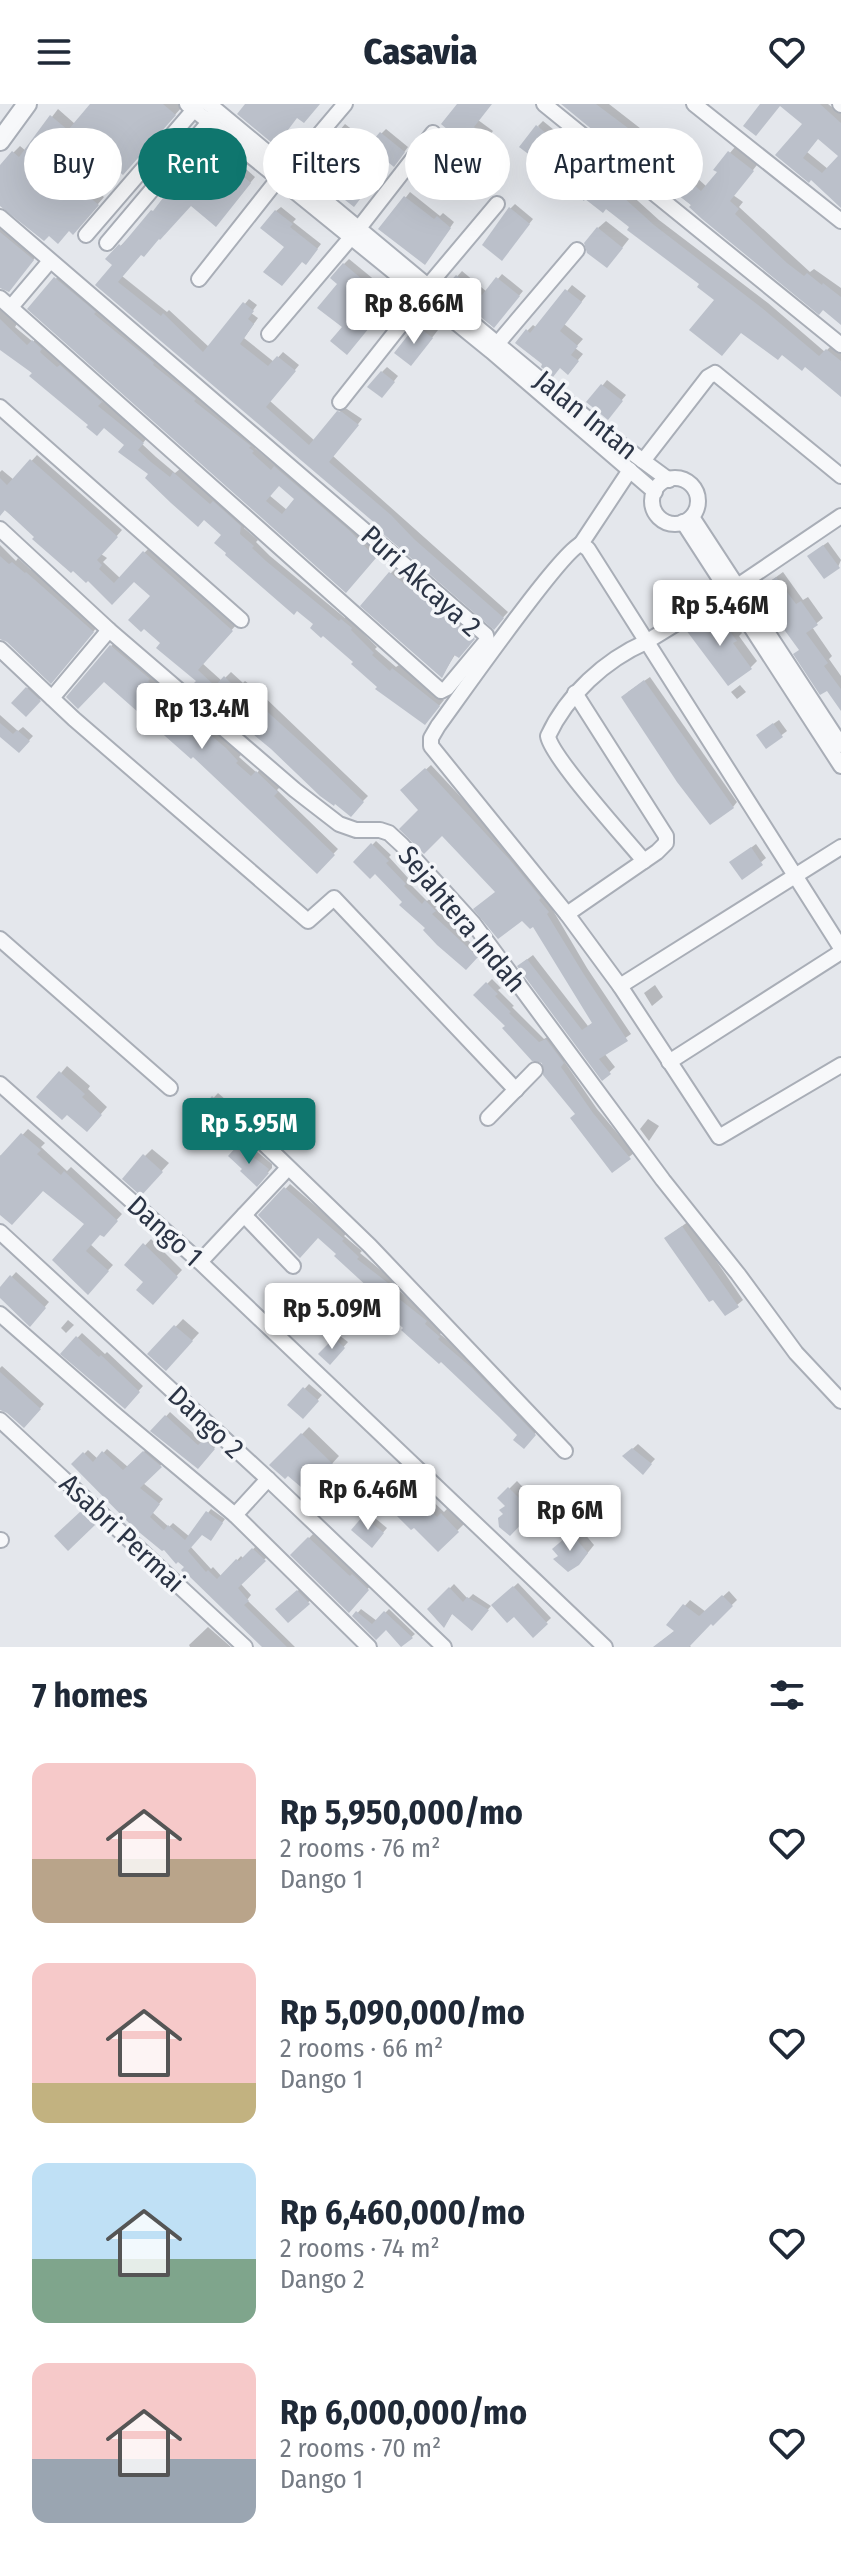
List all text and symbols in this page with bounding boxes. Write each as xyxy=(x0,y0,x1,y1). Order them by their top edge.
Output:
icon: menu xyxy=(32,30,76,74)
text: Casavia xyxy=(363,30,478,74)
icon: heart xyxy=(765,30,809,74)
chip: Buy xyxy=(24,128,122,200)
chip: Rent xyxy=(138,128,247,200)
chip: Filters xyxy=(263,128,389,200)
chip: New xyxy=(405,128,510,200)
chip: Apartment xyxy=(526,128,703,200)
pin: Rp 8.66M xyxy=(331,278,497,346)
text: Rp 8.66M xyxy=(364,288,464,319)
street label: Jalan Intan xyxy=(528,363,644,467)
street label: Puri Akcaya 2 xyxy=(354,519,488,643)
pin: Rp 5.46M xyxy=(637,580,803,648)
text: Rp 5.46M xyxy=(671,590,769,621)
pin: Rp 13.4M xyxy=(119,683,285,751)
text: Rp 13.4M xyxy=(155,693,249,724)
street label: Sejahtera Indah xyxy=(391,839,533,999)
pin: Rp 5.95M xyxy=(166,1098,332,1166)
text: Rp 5.95M xyxy=(200,1108,298,1139)
street label: Dango 1 xyxy=(121,1189,209,1273)
pin: Rp 5.09M xyxy=(249,1283,415,1351)
text: Rp 5.09M xyxy=(283,1293,381,1324)
street label: Dango 2 xyxy=(162,1379,250,1465)
pin: Rp 6.46M xyxy=(285,1464,451,1532)
street label: Asabri Permai xyxy=(53,1467,191,1599)
text: Rp 6.46M xyxy=(319,1474,417,1505)
pin: Rp 6M xyxy=(514,1485,626,1553)
text: Rp 6M xyxy=(537,1495,603,1526)
icon: filters xyxy=(765,1673,809,1717)
text: 7 homes xyxy=(32,1675,148,1716)
text: Rp 5,950,000/mo xyxy=(280,1792,523,1833)
icon: home xyxy=(96,1795,192,1891)
icon: heart xyxy=(765,1821,809,1865)
text: 2 rooms · 76 m² xyxy=(280,1833,440,1864)
text: Dango 1 xyxy=(280,1864,363,1895)
text: Rp 5,090,000/mo xyxy=(280,1992,525,2033)
icon: home xyxy=(96,1995,192,2091)
icon: heart xyxy=(765,2021,809,2065)
text: 2 rooms · 66 m² xyxy=(280,2033,443,2064)
text: Dango 1 xyxy=(280,2064,363,2095)
text: Rp 6,460,000/mo xyxy=(280,2192,525,2233)
icon: home xyxy=(96,2195,192,2291)
icon: heart xyxy=(765,2221,809,2265)
text: 2 rooms · 74 m² xyxy=(280,2233,440,2264)
text: Dango 2 xyxy=(280,2264,364,2295)
text: Rp 6,000,000/mo xyxy=(280,2392,527,2433)
icon: home xyxy=(96,2395,192,2491)
icon: heart xyxy=(765,2421,809,2465)
text: 2 rooms · 70 m² xyxy=(280,2433,441,2464)
text: Dango 1 xyxy=(280,2464,363,2495)

